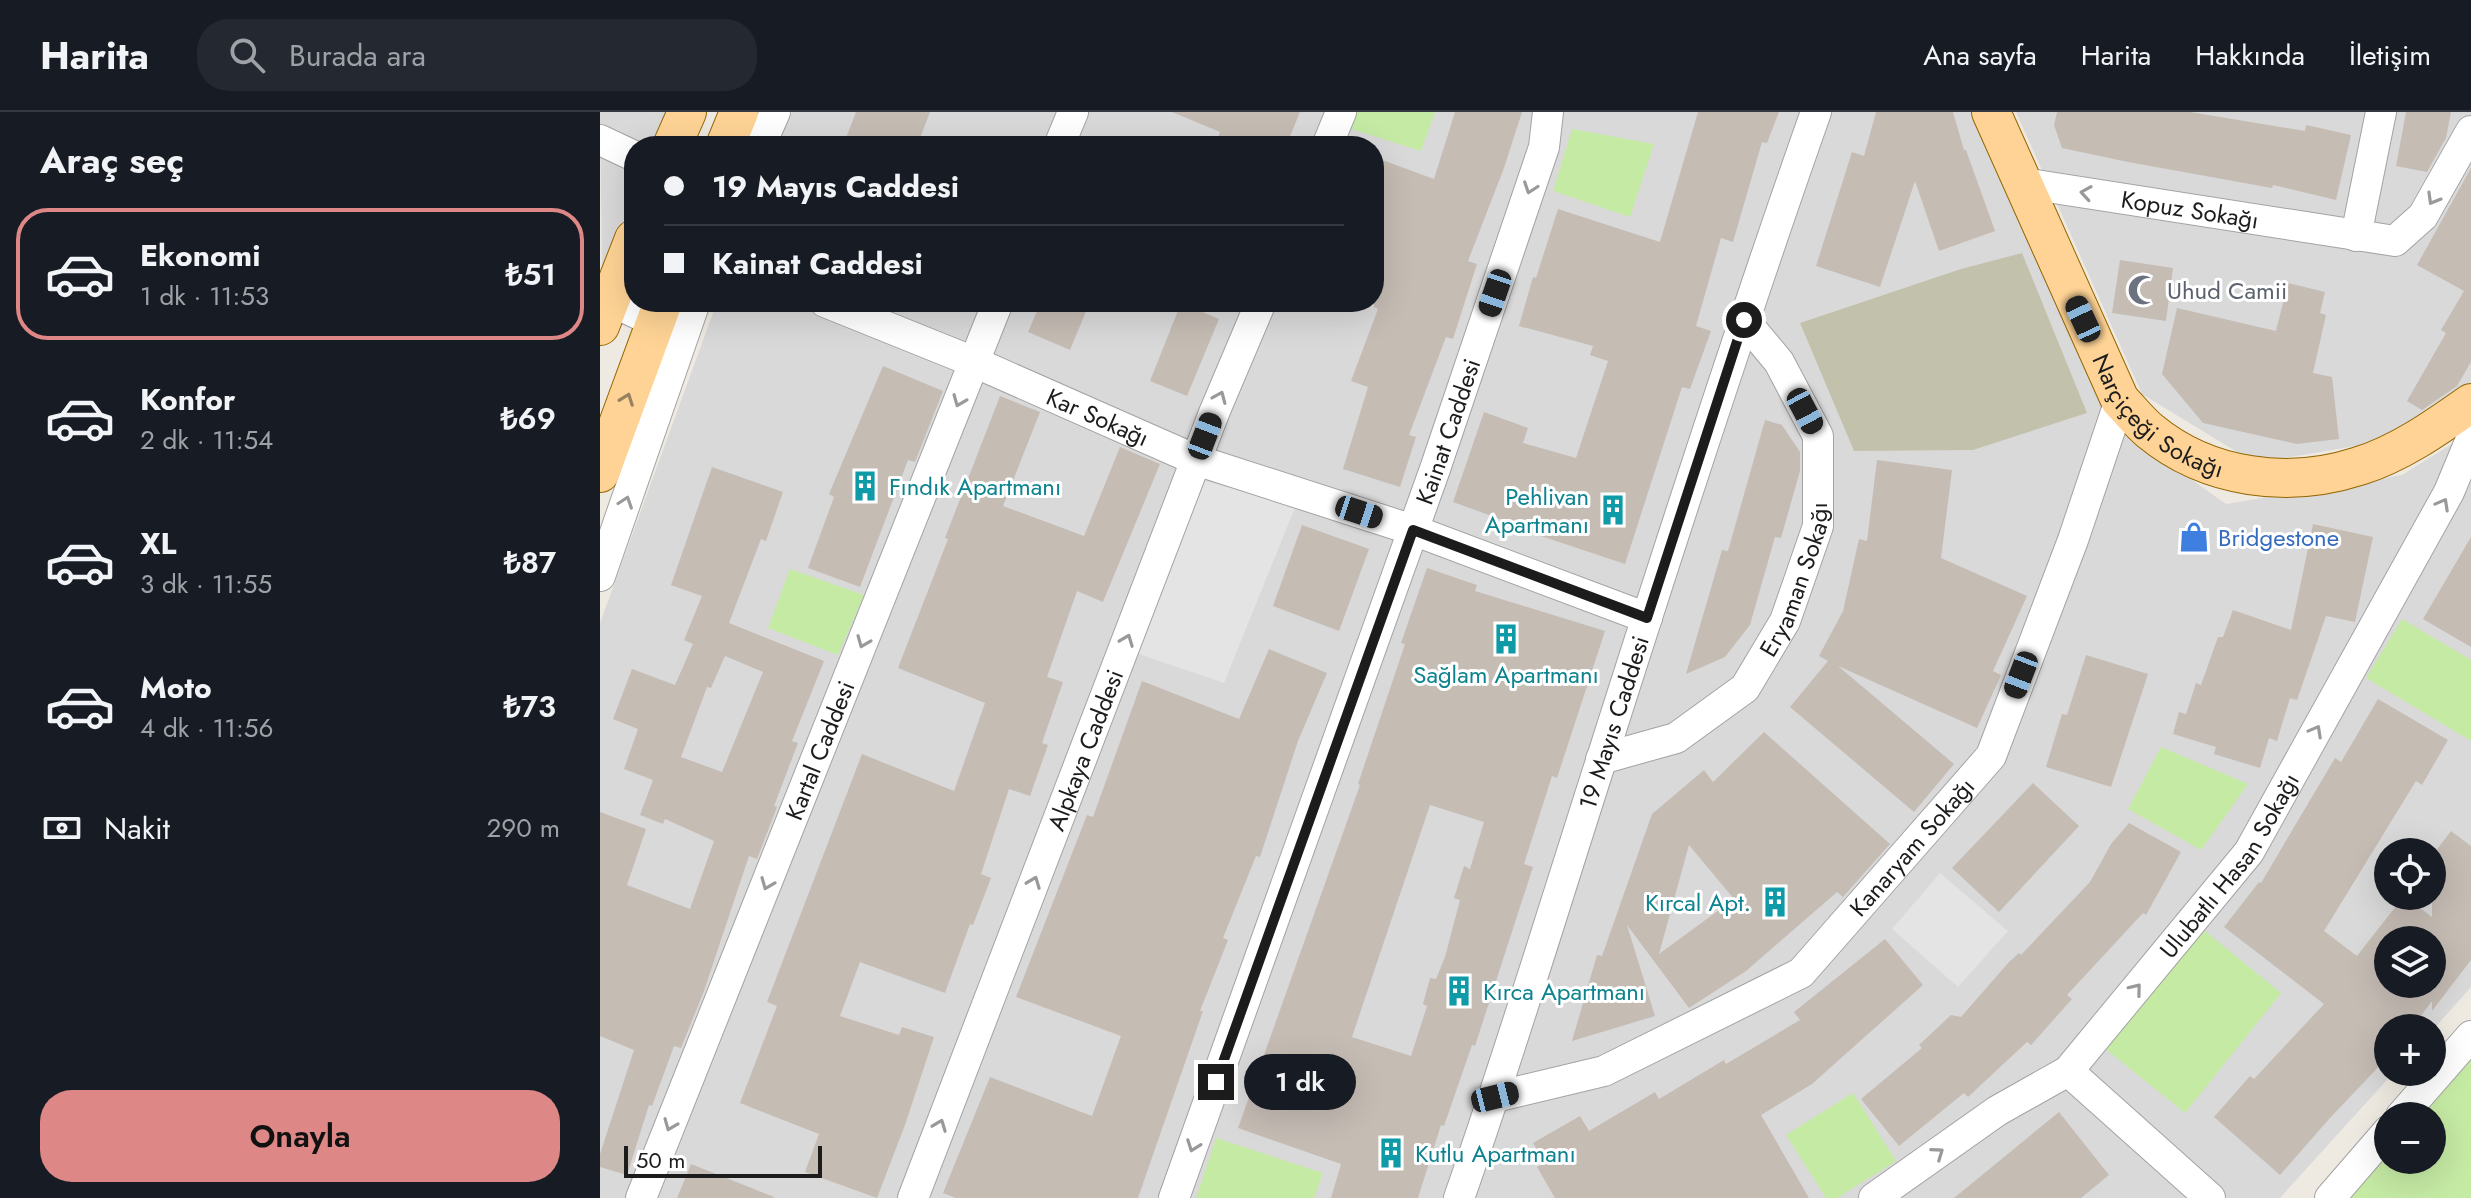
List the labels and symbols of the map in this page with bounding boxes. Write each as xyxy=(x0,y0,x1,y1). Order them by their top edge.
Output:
one-way arrow xyxy=(1524,180,1540,194)
street label: Kopuz Sokağı xyxy=(2119,181,2261,237)
one-way arrow xyxy=(2079,186,2092,203)
one-way arrow xyxy=(2427,191,2442,205)
car xyxy=(1476,266,1514,320)
mosque icon: Uhud Camii xyxy=(2126,273,2160,307)
place label: Uhud Camii xyxy=(2167,273,2287,308)
car xyxy=(2062,292,2104,346)
route start xyxy=(1726,302,1762,338)
street label: Narçiçeği Sokağı xyxy=(2084,348,2228,486)
street label: Kainat Caddesi xyxy=(1406,354,1489,509)
street label: Kar Sokağı xyxy=(1041,379,1155,455)
car xyxy=(1783,384,1827,438)
one-way arrow xyxy=(1211,391,1227,405)
one-way arrow xyxy=(617,393,633,407)
one-way arrow xyxy=(952,393,969,407)
car xyxy=(1185,409,1225,463)
building icon: Fındık Apartmanı xyxy=(848,469,882,503)
place label: Fındık Apartmanı xyxy=(889,469,1061,504)
place label: Pehlivan Apartmanı xyxy=(1485,479,1589,542)
car xyxy=(1332,493,1386,531)
building icon: Pehlivan Apartmanı xyxy=(1596,493,1630,527)
one-way arrow xyxy=(616,496,632,510)
one-way arrow xyxy=(2433,498,2448,512)
street label: Eryaman Sokağı xyxy=(1750,502,1836,663)
shop icon: Bridgestone xyxy=(2177,520,2211,554)
place label: Bridgestone xyxy=(2218,520,2339,555)
building icon: Sağlam Apartmanı xyxy=(1489,622,1523,656)
street label: 19 Mayıs Caddesi xyxy=(1569,631,1657,814)
one-way arrow xyxy=(856,634,873,648)
one-way arrow xyxy=(1117,634,1134,648)
car xyxy=(2001,648,2041,702)
place label: Sağlam Apartmanı xyxy=(1413,657,1599,692)
street label: Alpkaya Caddesi xyxy=(1038,664,1132,835)
street label: Kartal Caddesi xyxy=(776,675,863,825)
one-way arrow xyxy=(2306,726,2322,740)
street label: Ulubatlı Hasan Sokağı xyxy=(2151,766,2307,966)
street label: Kanaryam Sokağı xyxy=(1841,769,1982,924)
one-way arrow xyxy=(760,876,776,890)
one-way arrow xyxy=(1024,876,1041,890)
place label: Kırcal Apt. xyxy=(1645,885,1751,920)
building icon: Kırcal Apt. xyxy=(1758,885,1792,919)
building icon: Kırca Apartmanı xyxy=(1442,974,1476,1008)
place label: Kırca Apartmanı xyxy=(1483,974,1645,1009)
one-way arrow xyxy=(2126,984,2141,999)
callout: 1 dk xyxy=(1244,1054,1356,1110)
route end xyxy=(1198,1064,1234,1100)
car xyxy=(1469,1080,1521,1114)
one-way arrow xyxy=(664,1117,680,1131)
one-way arrow xyxy=(931,1119,947,1133)
building icon: Kutlu Apartmanı xyxy=(1374,1136,1408,1170)
place label: Kutlu Apartmanı xyxy=(1415,1136,1576,1171)
one-way arrow xyxy=(1186,1138,1202,1152)
scale bar xyxy=(624,1142,822,1178)
one-way arrow xyxy=(1930,1148,1944,1163)

